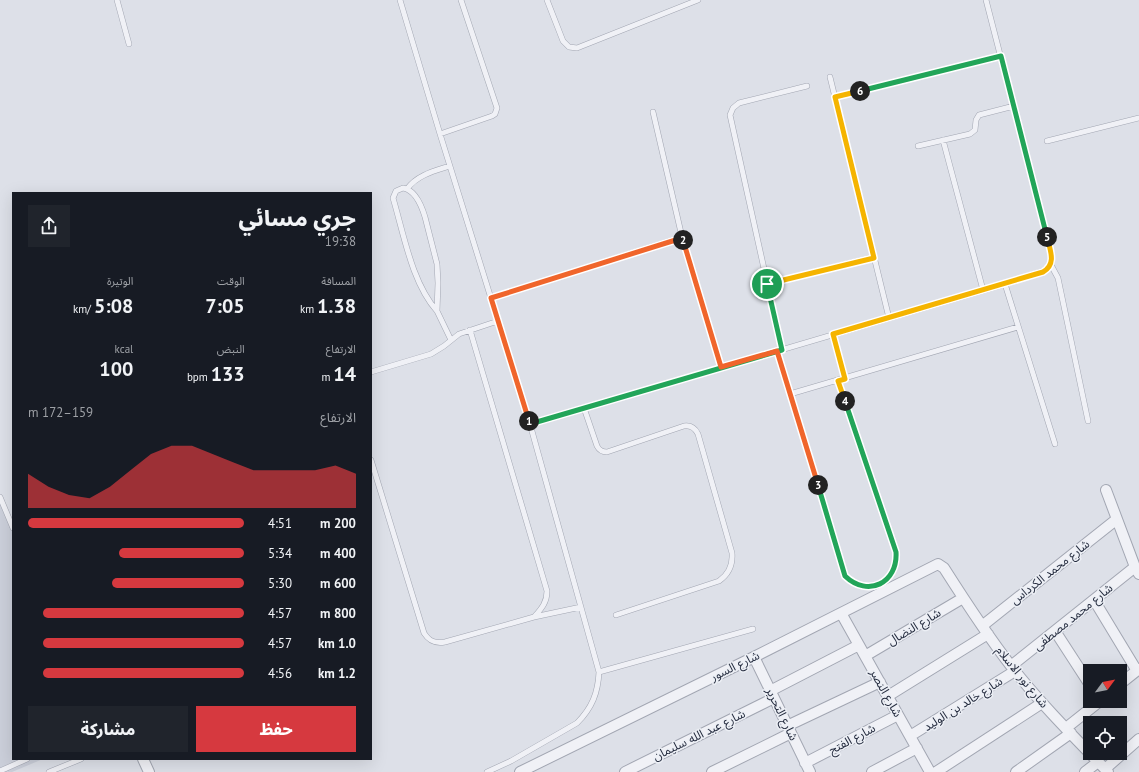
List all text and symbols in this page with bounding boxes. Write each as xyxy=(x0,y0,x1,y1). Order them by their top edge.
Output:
pin: 6 xyxy=(850,81,870,101)
text: 6 xyxy=(857,84,863,98)
text: جري مسائي xyxy=(239,204,356,232)
button: share xyxy=(28,205,70,247)
pin: 5 xyxy=(1037,227,1057,247)
pin: 2 xyxy=(673,230,693,250)
text: 5 xyxy=(1044,230,1050,244)
text: 19:38 xyxy=(325,233,356,250)
text: 2 xyxy=(680,233,686,247)
pin xyxy=(750,267,784,301)
icon: arrive xyxy=(756,273,778,295)
text: الوتيرة xyxy=(107,274,133,288)
text: الوقت xyxy=(217,274,245,288)
text: المسافة xyxy=(321,274,356,288)
text: 5:08 xyxy=(94,293,133,319)
text: 7:05 xyxy=(205,293,245,319)
text: 1.38 xyxy=(317,293,356,319)
text: /km xyxy=(73,302,94,316)
text: km xyxy=(300,302,317,316)
text: kcal xyxy=(115,342,133,356)
text: النبض xyxy=(217,342,245,356)
text: الارتفاع xyxy=(326,342,356,356)
text: 100 xyxy=(99,356,133,382)
text: 133 xyxy=(211,361,245,387)
text: 14 xyxy=(333,361,356,387)
text: bpm xyxy=(187,370,211,384)
text: m xyxy=(321,370,333,384)
pin: 4 xyxy=(835,391,855,411)
text: 4 xyxy=(842,394,848,408)
text: 159–172 m xyxy=(28,404,93,421)
text: الارتفاع xyxy=(320,409,356,426)
pin: 1 xyxy=(519,411,539,431)
text: 1 xyxy=(526,414,532,428)
pin: 3 xyxy=(808,475,828,495)
text: 3 xyxy=(815,478,821,492)
text: 4:51 xyxy=(268,515,292,532)
text: 200 m xyxy=(320,515,356,532)
street label: شارع محمد الكرداس xyxy=(1007,536,1094,609)
text: 5:34 xyxy=(268,545,292,562)
text: 400 m xyxy=(320,545,356,562)
text: 5:30 xyxy=(268,575,292,592)
text: 600 m xyxy=(320,575,356,592)
street label: شارع محمد مصطفى xyxy=(1030,580,1117,655)
text: 4:57 xyxy=(268,605,292,622)
text: 800 m xyxy=(320,605,356,622)
street label: شارع النضال xyxy=(884,605,944,650)
text: 4:57 xyxy=(268,635,292,652)
text: 1.0 km xyxy=(318,635,356,652)
street label: شارع نور الاسلام xyxy=(991,643,1052,712)
street label: شارع السور xyxy=(707,647,763,686)
north arrow xyxy=(1083,664,1127,708)
map controls xyxy=(1083,664,1127,760)
text: 4:56 xyxy=(268,665,292,682)
text: 1.2 km xyxy=(318,665,356,682)
street label: شارع النصر xyxy=(865,665,906,720)
street label: شارع خالد بن الوليد xyxy=(920,673,1006,736)
street label: شارع التحرير xyxy=(761,684,802,744)
button: مشاركة xyxy=(28,706,188,752)
button: حفظ xyxy=(196,706,356,752)
street label: شارع عبد الله سليمان xyxy=(650,706,748,765)
button: locate xyxy=(1083,716,1127,760)
street label: شارع الفتح xyxy=(826,720,879,759)

